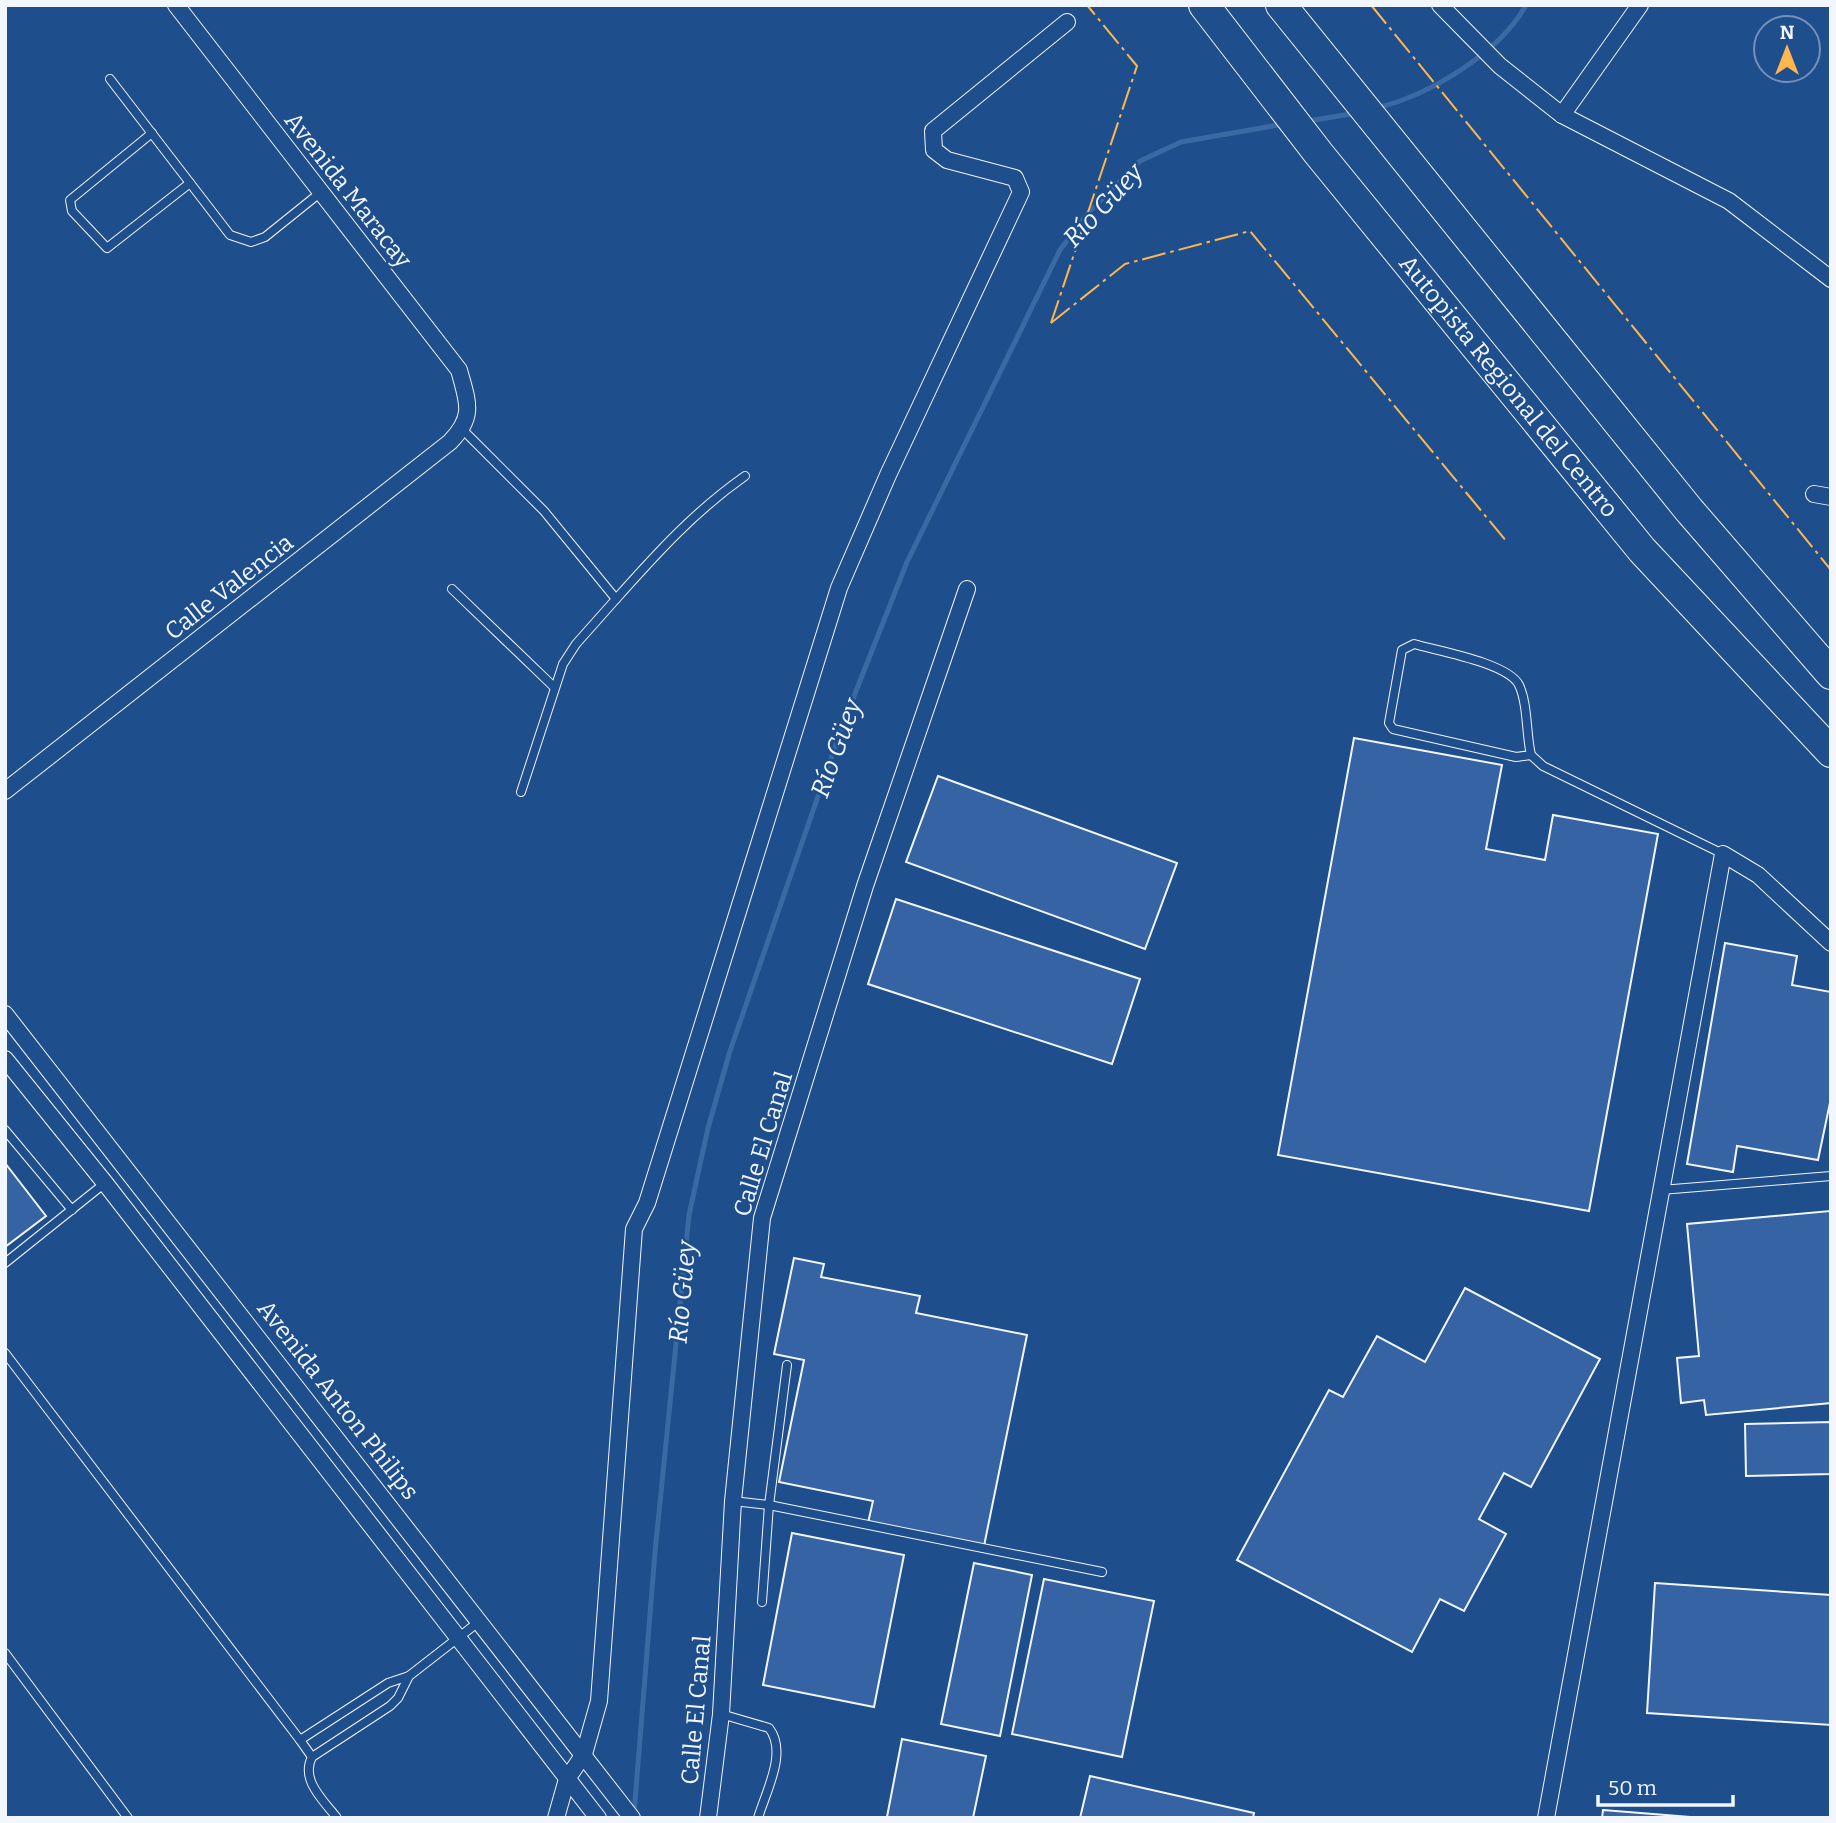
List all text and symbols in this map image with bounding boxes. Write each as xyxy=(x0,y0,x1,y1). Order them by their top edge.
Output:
north arrow xyxy=(1752,14,1822,84)
text: N xyxy=(1780,21,1795,44)
street label: Avenida Maracay xyxy=(279,107,418,273)
water label: Río Güey xyxy=(1057,156,1151,253)
street label: Autopista Regional del Centro xyxy=(1393,250,1624,523)
street label: Calle Valencia xyxy=(159,528,299,646)
water label: Río Güey xyxy=(804,693,869,802)
street label: Calle El Canal xyxy=(728,1068,798,1220)
water label: Río Güey xyxy=(663,1238,703,1345)
street label: Avenida Anton Philips xyxy=(252,1295,424,1505)
street label: Calle El Canal xyxy=(676,1634,716,1786)
scale bar xyxy=(1598,1764,1733,1808)
text: 50 m xyxy=(1608,1775,1657,1801)

